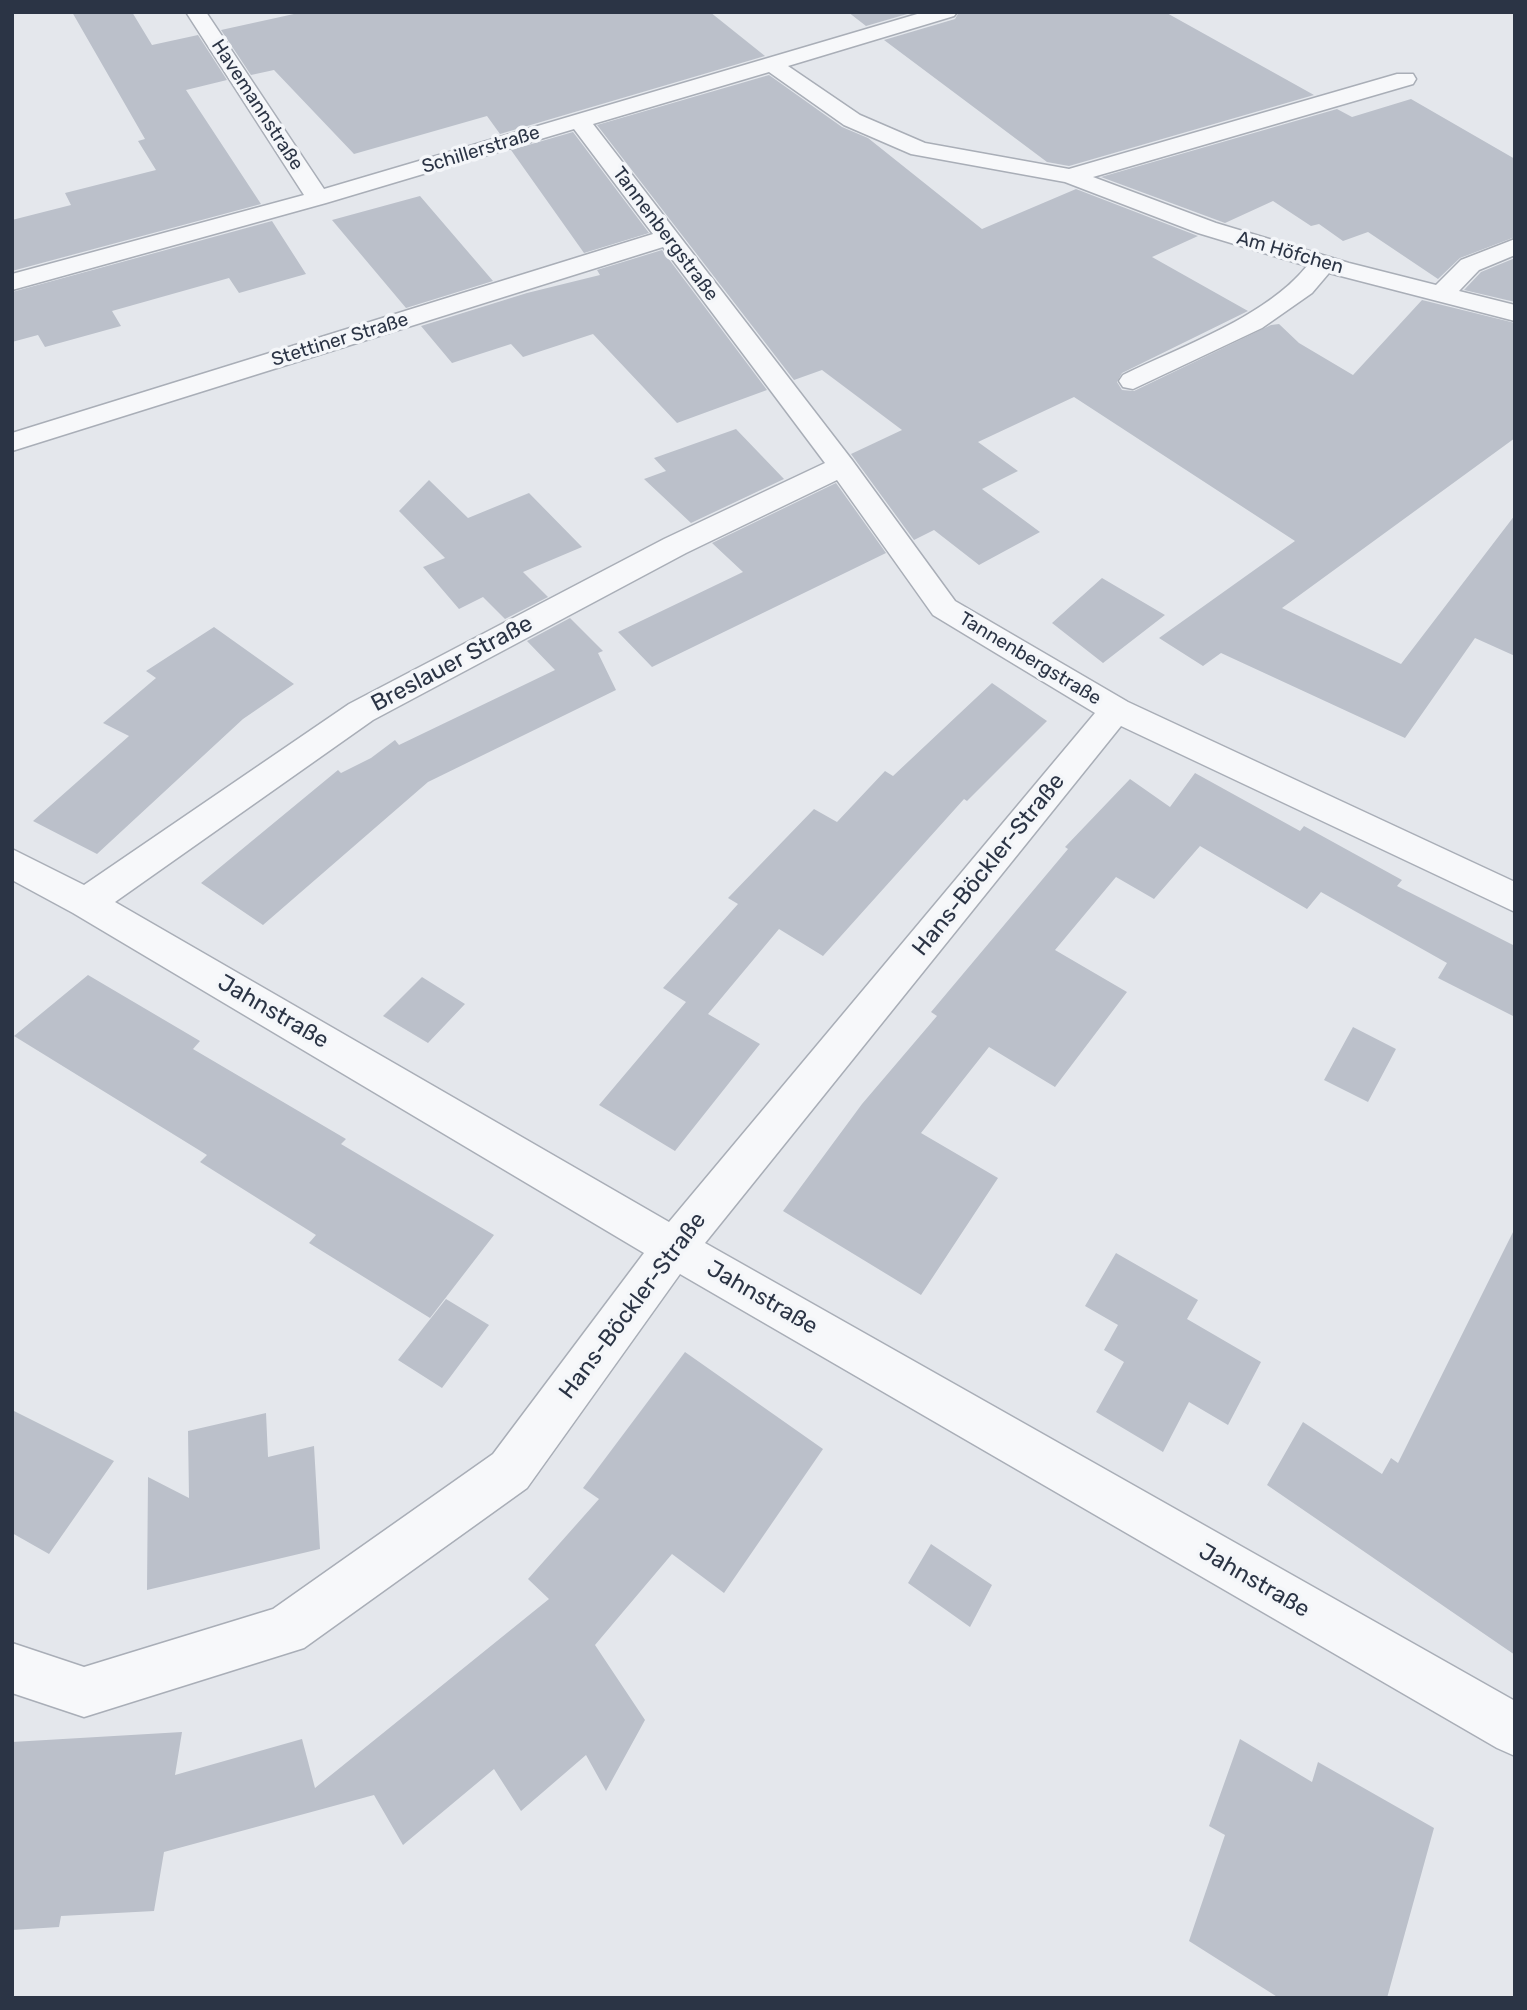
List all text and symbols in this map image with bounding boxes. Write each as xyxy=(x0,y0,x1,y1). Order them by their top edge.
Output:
street label: Havemannstraße xyxy=(206,35,308,175)
street label: Schillerstraße xyxy=(419,121,543,179)
street label: Tannenbergstraße xyxy=(607,163,723,305)
street label: Am Höfchen xyxy=(1234,227,1346,279)
street label: Stettiner Straße xyxy=(269,308,411,372)
street label: Tannenbergstraße xyxy=(955,608,1105,710)
street label: Breslauer Straße xyxy=(367,610,537,718)
street label: Hans-Böckler-Straße xyxy=(907,768,1071,962)
street label: Jahnstraße xyxy=(213,969,333,1055)
street label: Hans-Böckler-Straße xyxy=(554,1207,712,1405)
street label: Jahnstraße xyxy=(702,1255,822,1341)
street label: Jahnstraße xyxy=(1194,1538,1314,1624)

